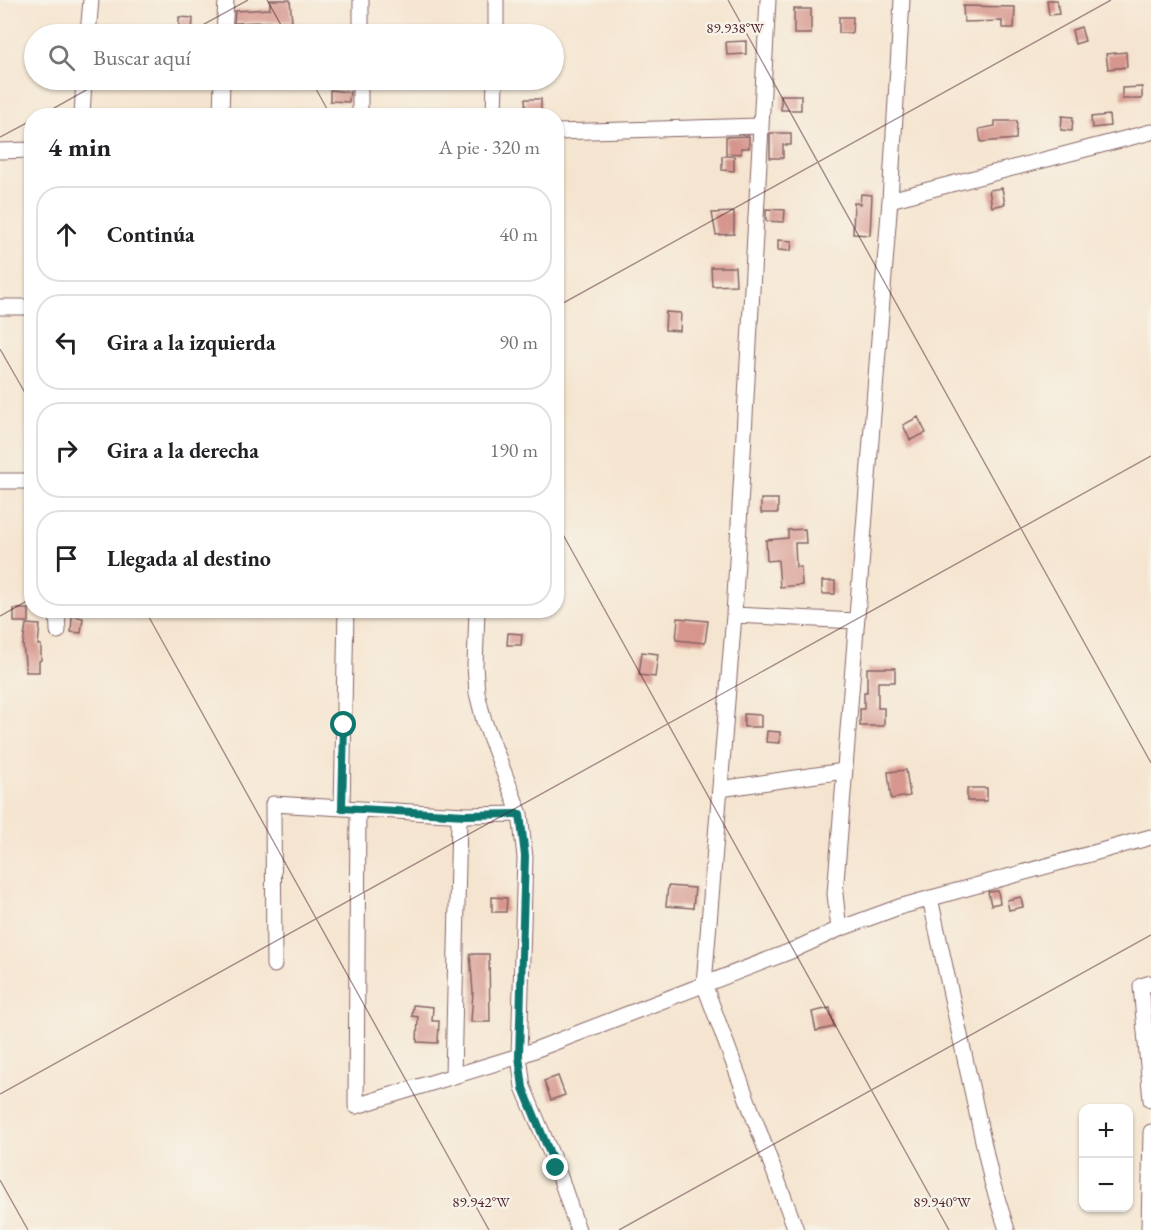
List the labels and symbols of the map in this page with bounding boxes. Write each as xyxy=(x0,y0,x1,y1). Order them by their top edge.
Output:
text: 89.938°W xyxy=(706,18,764,37)
route start xyxy=(330,711,356,737)
route end xyxy=(542,1154,568,1180)
text: 89.942°W xyxy=(452,1192,510,1211)
text: 89.940°W xyxy=(913,1192,971,1211)

